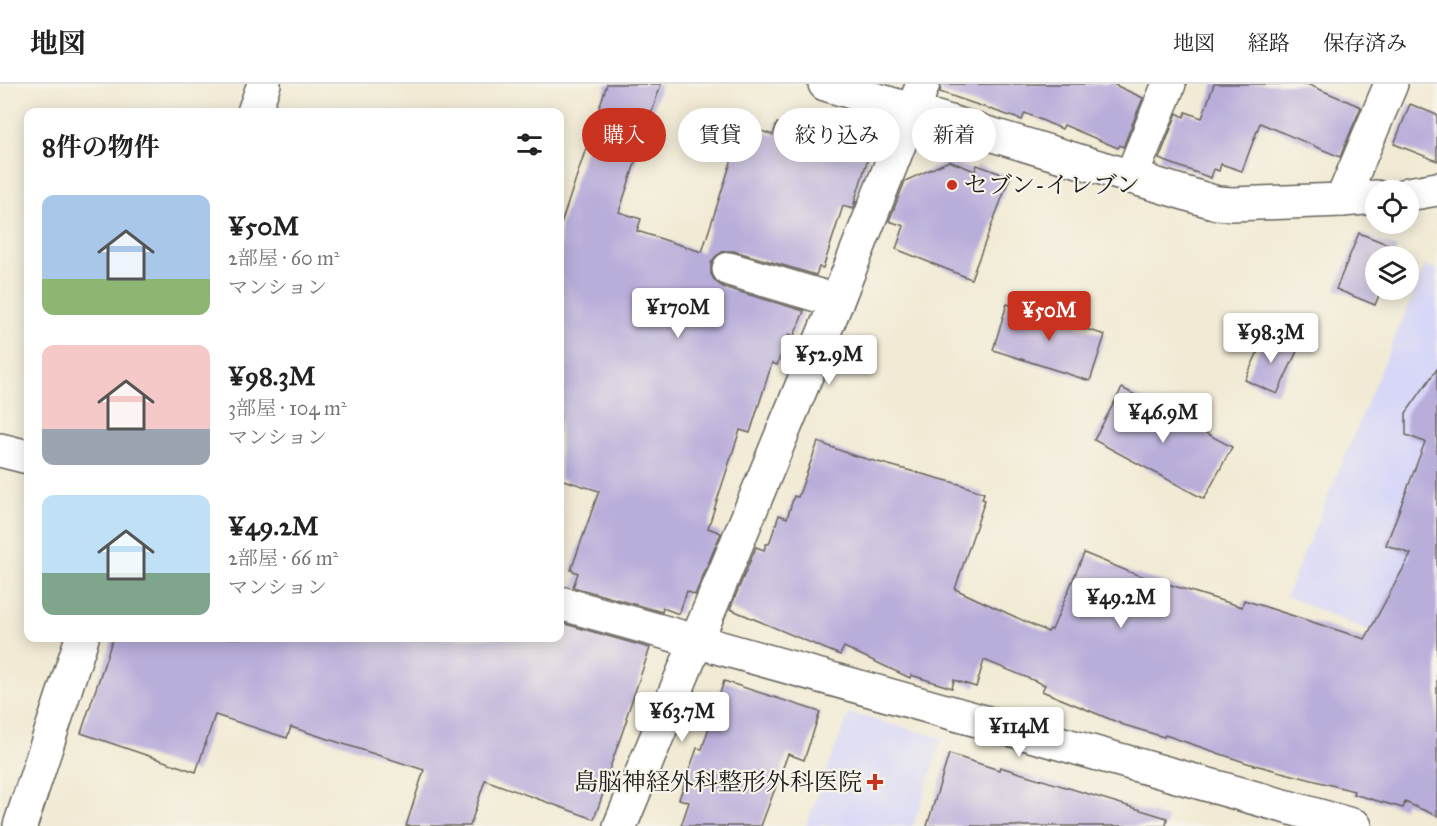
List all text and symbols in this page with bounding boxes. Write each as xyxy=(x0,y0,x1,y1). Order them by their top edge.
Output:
text: 地図 xyxy=(30,26,86,61)
text: 地図 xyxy=(1173,30,1215,56)
text: 経路 xyxy=(1248,30,1290,56)
text: 保存済み xyxy=(1323,30,1407,56)
chip: 購入 xyxy=(582,108,666,162)
chip: 賃貸 xyxy=(678,108,762,162)
chip: 絞り込み xyxy=(774,108,900,162)
chip: 新着 xyxy=(912,108,996,162)
icon: filters xyxy=(513,128,546,161)
text: 8件の物件 xyxy=(42,131,160,163)
place label: セブン-イレブン xyxy=(964,170,1140,200)
marker: セブン-イレブン xyxy=(945,178,959,192)
map controls xyxy=(1365,180,1419,300)
button: locate xyxy=(1365,180,1419,234)
text: ¥50M xyxy=(228,210,299,242)
icon: home xyxy=(90,219,162,291)
text: 2部屋 · 60 m² xyxy=(228,246,340,270)
button: layers xyxy=(1365,246,1419,300)
text: マンション xyxy=(228,275,327,299)
pin: ¥170M xyxy=(636,288,720,339)
pin: ¥50M xyxy=(1013,291,1085,342)
text: ¥170M xyxy=(646,295,710,319)
text: ¥50M xyxy=(1022,298,1076,322)
pin: ¥98.3M xyxy=(1222,313,1320,364)
text: ¥98.3M xyxy=(1237,320,1305,344)
pin: ¥52.9M xyxy=(780,335,878,386)
text: ¥52.9M xyxy=(795,342,863,366)
text: ¥98.3M xyxy=(228,360,315,392)
icon: home xyxy=(90,369,162,441)
pin: ¥46.9M xyxy=(1114,393,1212,444)
text: 3部屋 · 104 m² xyxy=(228,396,347,420)
text: ¥46.9M xyxy=(1128,400,1198,424)
text: マンション xyxy=(228,425,327,449)
text: ¥49.2M xyxy=(228,510,319,542)
icon: home xyxy=(90,519,162,591)
text: 2部屋 · 66 m² xyxy=(228,546,338,570)
text: マンション xyxy=(228,575,327,599)
pin: ¥49.2M xyxy=(1072,578,1170,629)
text: ¥49.2M xyxy=(1086,585,1156,609)
pin: ¥63.7M xyxy=(633,692,731,743)
text: ¥63.7M xyxy=(649,699,715,723)
pin: ¥114M xyxy=(977,707,1061,758)
text: ¥114M xyxy=(989,714,1049,738)
place label: 島脳神経外科整形外科医院 xyxy=(574,767,862,797)
marker: 島脳神経外科整形外科医院 xyxy=(866,773,884,791)

